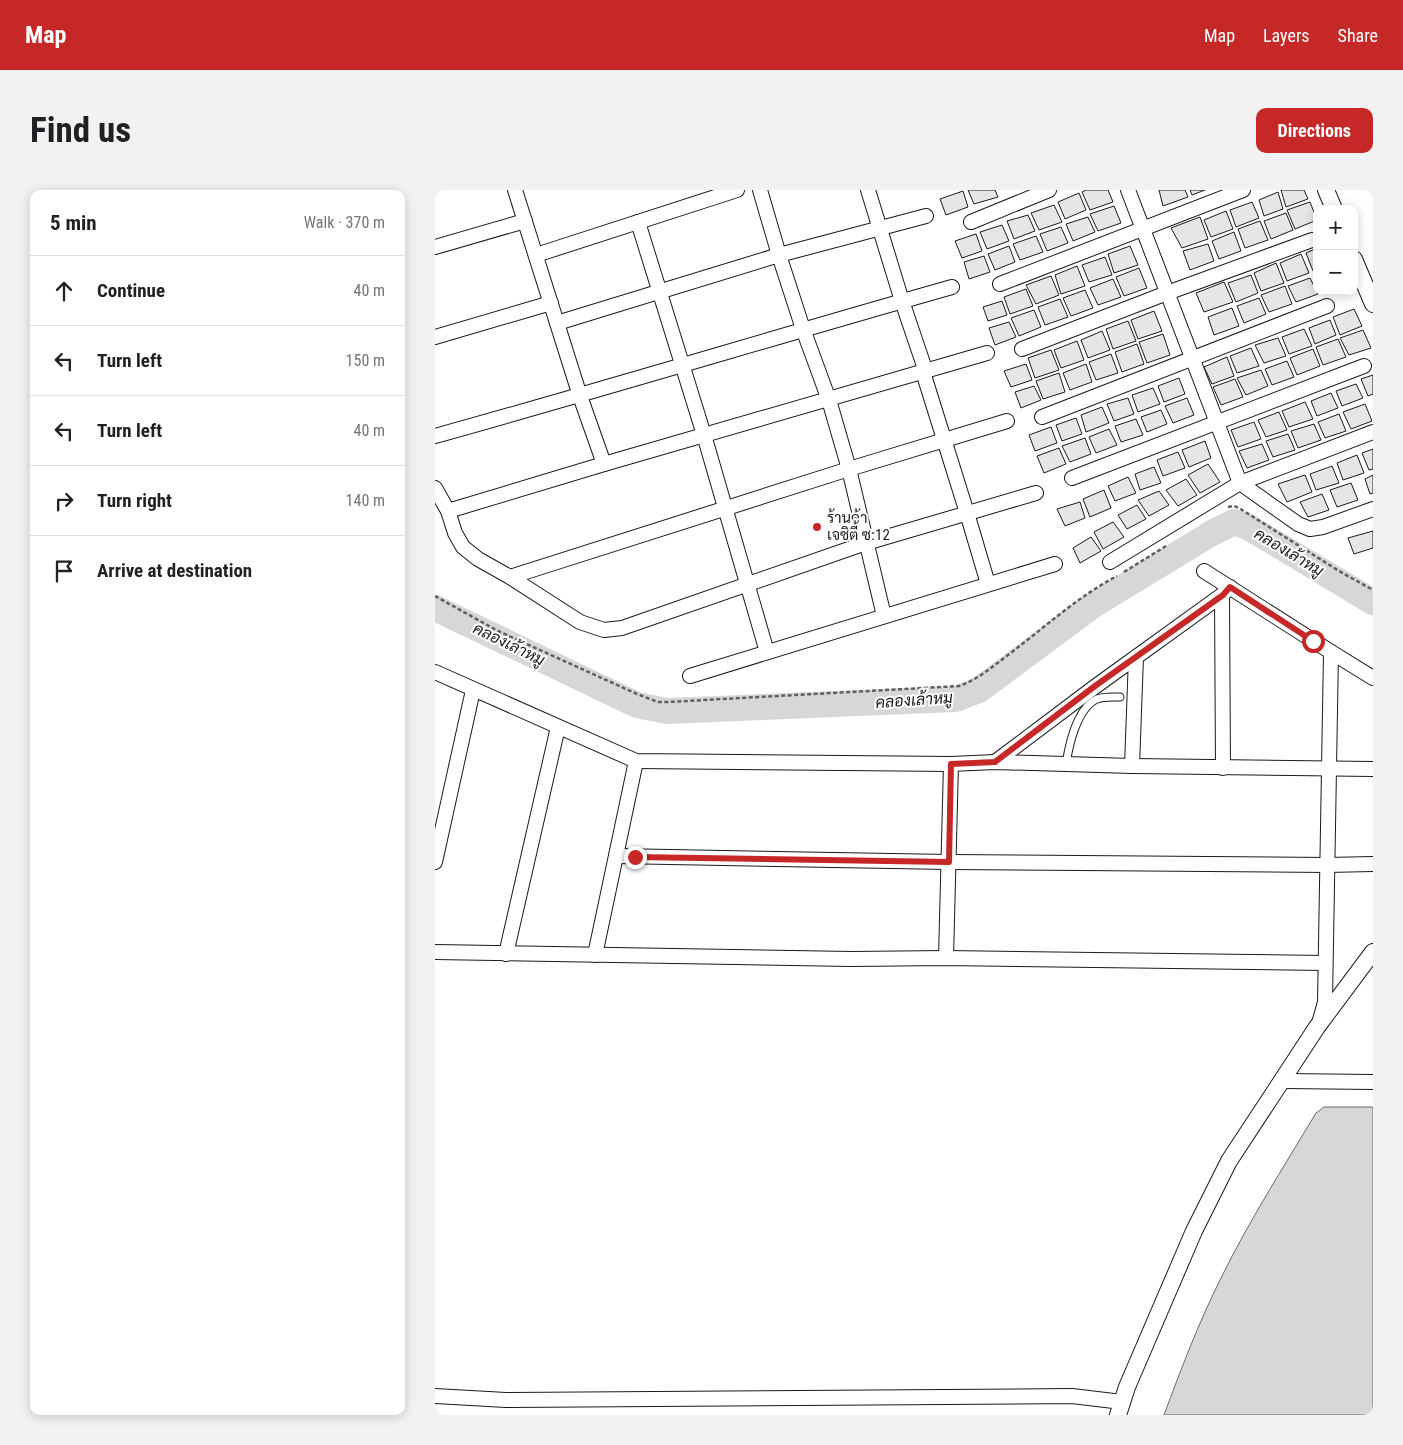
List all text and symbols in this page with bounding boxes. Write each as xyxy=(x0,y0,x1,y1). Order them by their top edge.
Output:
text: Map xyxy=(25,21,66,49)
text: Map xyxy=(1204,25,1235,46)
text: Layers xyxy=(1263,25,1310,46)
text: Share xyxy=(1338,25,1378,46)
button: Directions xyxy=(1256,108,1373,153)
text: Find us xyxy=(30,110,131,151)
map controls xyxy=(1313,205,1358,295)
button: + xyxy=(1313,205,1358,250)
text: 5 min xyxy=(50,211,97,235)
text: Walk · 370 m xyxy=(304,213,385,232)
button: − xyxy=(1313,250,1358,295)
icon: ahead xyxy=(50,277,78,305)
text: Continue xyxy=(97,279,165,302)
text: 40 m xyxy=(353,281,385,300)
icon: left xyxy=(50,347,78,375)
text: Turn left xyxy=(97,349,162,372)
text: 150 m xyxy=(346,351,385,370)
icon: left xyxy=(50,417,78,445)
text: Turn left xyxy=(97,419,162,442)
text: 40 m xyxy=(353,421,385,440)
icon: right xyxy=(50,487,78,515)
text: Turn right xyxy=(97,489,172,512)
text: 140 m xyxy=(346,491,385,510)
place label: ร้านค้า เจซิตี้ ซ.12 xyxy=(827,508,890,544)
marker: ร้านค้า เจซิตี้ ซ.12 xyxy=(811,521,823,533)
water label: คลองเล้าหมู xyxy=(1250,522,1328,582)
icon: arrive xyxy=(50,557,78,585)
text: Arrive at destination xyxy=(97,559,252,582)
water label: คลองเล้าหมู xyxy=(469,617,549,671)
route start xyxy=(1302,630,1325,653)
water label: คลองเล้าหมู xyxy=(874,686,954,714)
route end xyxy=(624,846,647,869)

